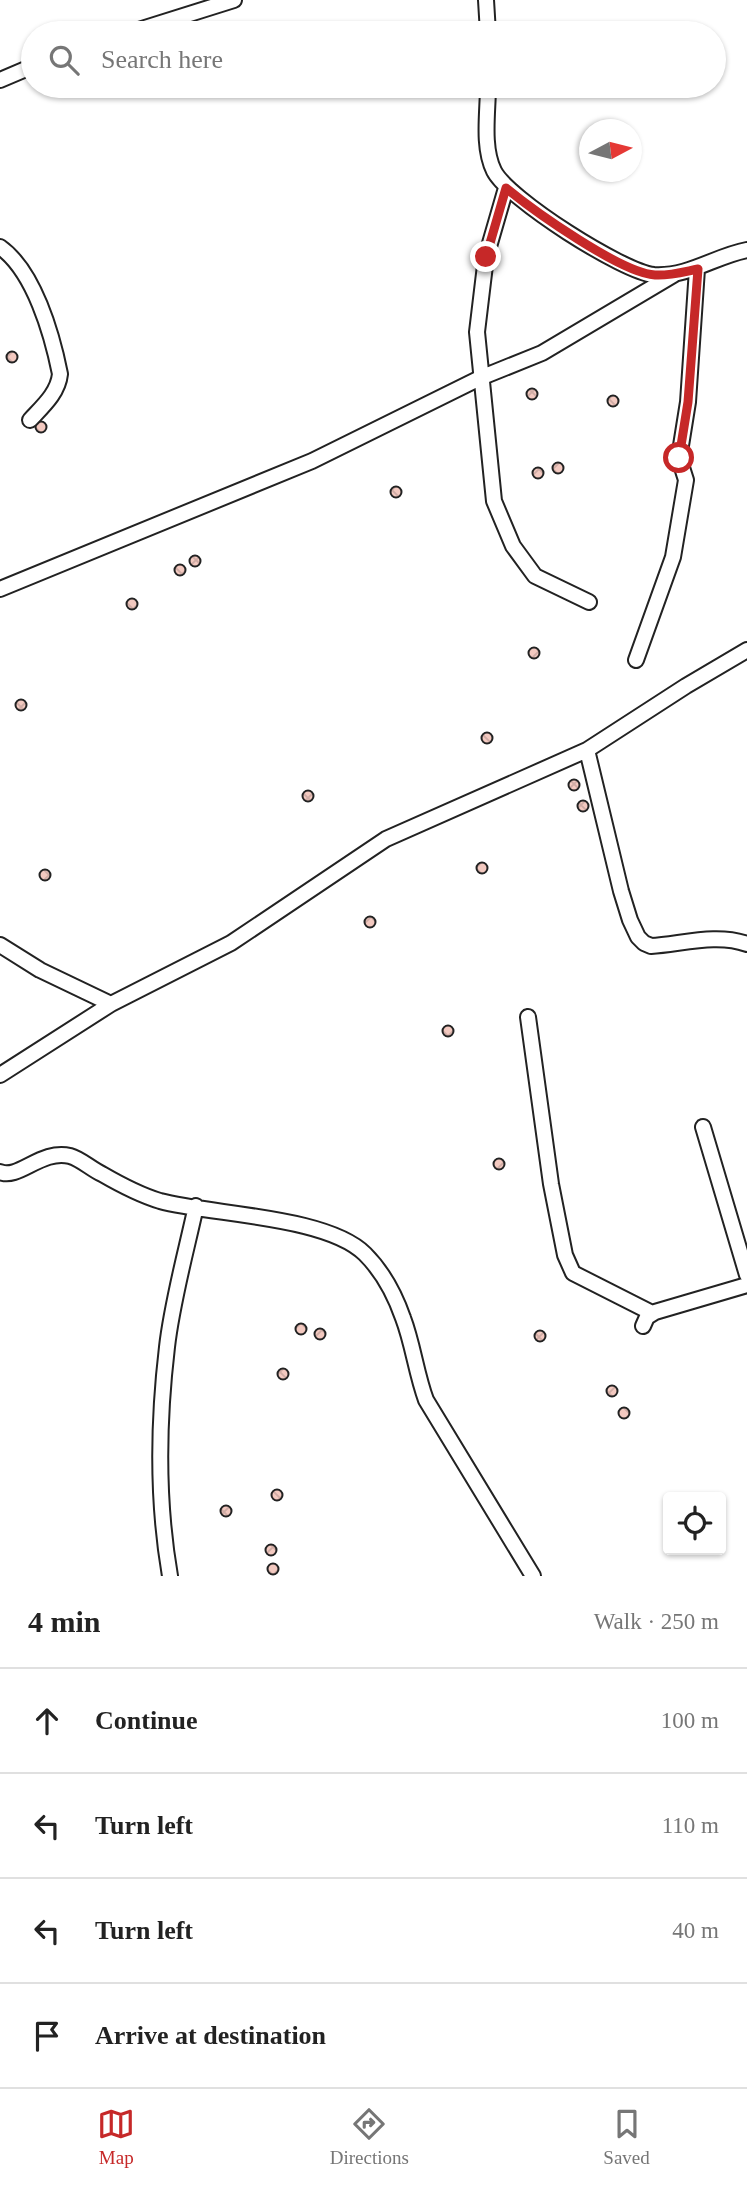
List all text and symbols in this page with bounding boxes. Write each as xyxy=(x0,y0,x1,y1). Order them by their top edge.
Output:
search box xyxy=(21,21,726,98)
icon: search xyxy=(45,41,83,79)
text: Search here xyxy=(101,45,223,74)
north arrow xyxy=(579,119,642,182)
route end xyxy=(470,241,501,272)
route start xyxy=(663,442,694,473)
map controls xyxy=(663,1492,726,1555)
button: locate xyxy=(663,1492,726,1555)
text: 4 min xyxy=(28,1605,101,1638)
text: Walk · 250 m xyxy=(594,1609,719,1634)
icon: ahead xyxy=(28,1702,66,1740)
text: Continue xyxy=(95,1706,198,1735)
text: 100 m xyxy=(661,1708,719,1733)
icon: left xyxy=(28,1807,66,1845)
text: Turn left xyxy=(95,1811,193,1840)
text: 110 m xyxy=(662,1813,719,1838)
icon: left xyxy=(28,1912,66,1950)
text: Turn left xyxy=(95,1916,193,1945)
text: 40 m xyxy=(672,1918,719,1943)
icon: arrive xyxy=(28,2017,66,2055)
text: Arrive at destination xyxy=(95,2021,326,2050)
tab: Map xyxy=(97,2105,135,2169)
tab: Directions xyxy=(330,2105,409,2169)
tab: Saved xyxy=(603,2105,650,2169)

